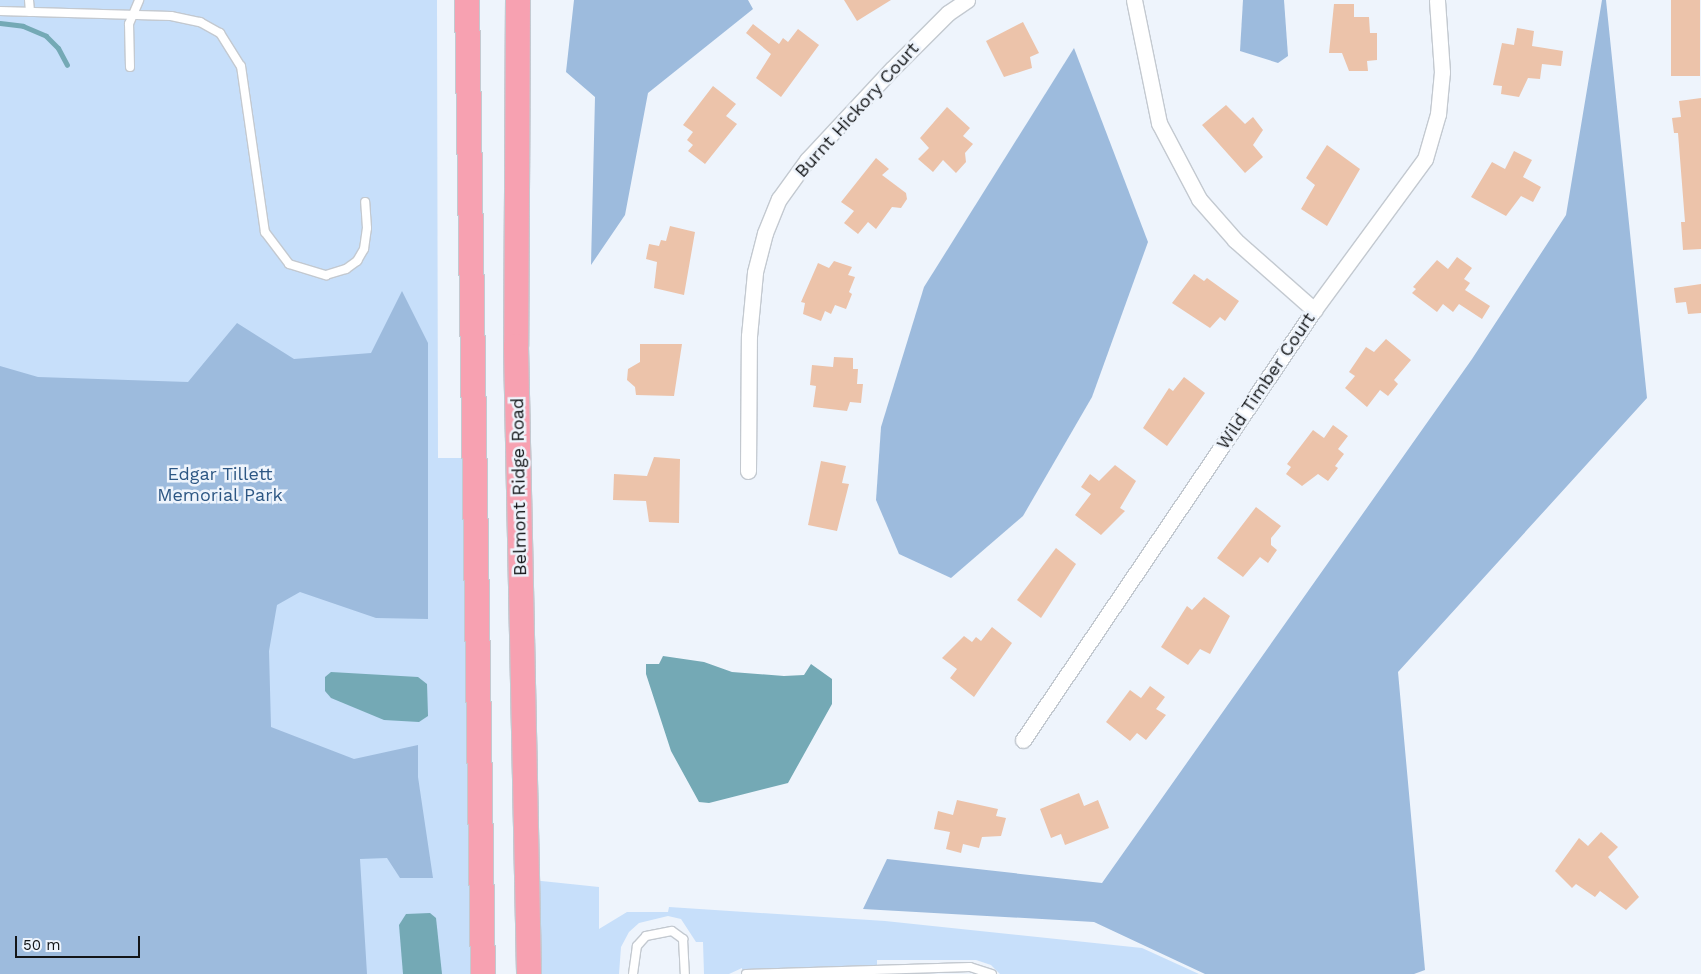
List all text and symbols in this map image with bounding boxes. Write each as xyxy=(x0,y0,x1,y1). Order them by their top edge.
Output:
street label: Burnt Hickory Court xyxy=(790,38,924,182)
street label: Wild Timber Court xyxy=(1212,308,1320,454)
street label: Belmont Ridge Road xyxy=(507,398,531,576)
park label: Edgar Tillett Memorial Park xyxy=(157,464,283,506)
scale bar xyxy=(18,926,142,958)
text: 50 m xyxy=(23,936,60,954)

